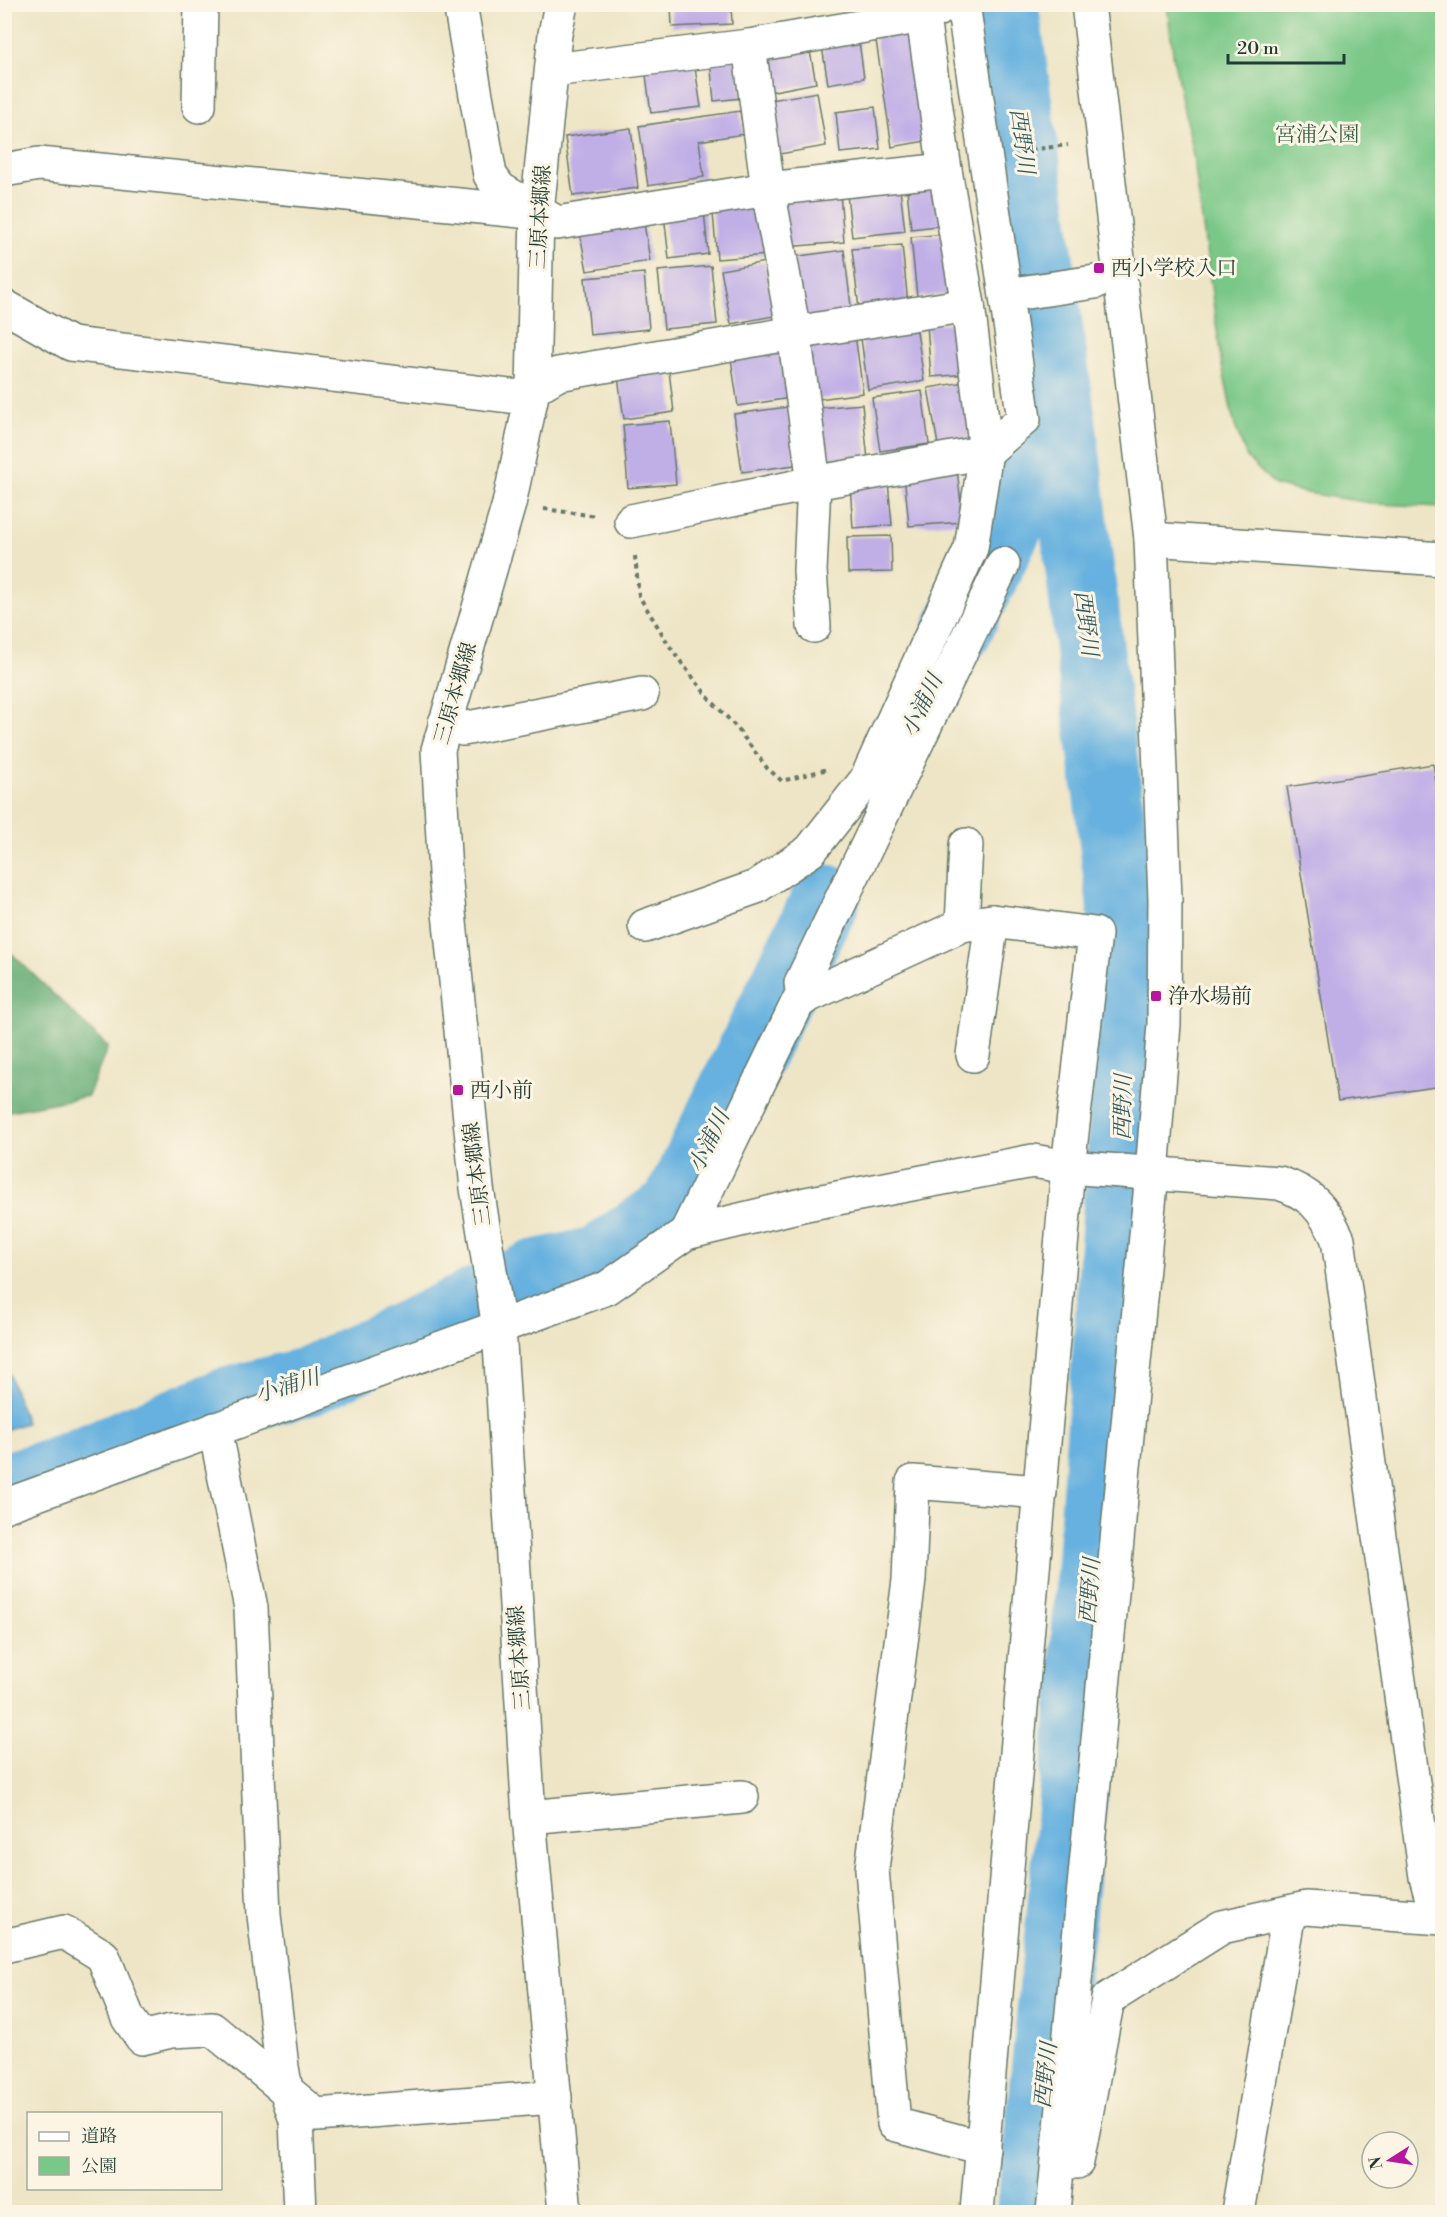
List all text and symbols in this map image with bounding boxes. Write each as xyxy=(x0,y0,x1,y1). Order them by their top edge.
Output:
scale bar xyxy=(1228,27,1344,65)
text: 20 m xyxy=(1237,37,1279,60)
water label: 西野川 xyxy=(1004,107,1040,178)
park label: 宮浦公園 xyxy=(1275,122,1359,148)
street label: 三原本郷線 xyxy=(525,164,557,270)
place label: 西小学校入口 xyxy=(1111,256,1237,282)
marker: 西小学校入口 xyxy=(1092,261,1106,275)
water label: 西野川 xyxy=(1068,589,1103,660)
street label: 三原本郷線 xyxy=(429,639,483,747)
water label: 小浦川 xyxy=(896,668,950,741)
place label: 浄水場前 xyxy=(1168,984,1252,1010)
marker: 浄水場前 xyxy=(1149,989,1163,1003)
water label: 西野川 xyxy=(1109,1072,1138,1140)
place label: 西小前 xyxy=(470,1078,533,1104)
marker: 西小前 xyxy=(451,1083,465,1097)
water label: 小浦川 xyxy=(683,1104,737,1177)
street label: 三原本郷線 xyxy=(459,1120,497,1228)
water label: 小浦川 xyxy=(252,1363,325,1409)
water label: 西野川 xyxy=(1075,1555,1106,1625)
street label: 三原本郷線 xyxy=(503,1605,537,1711)
water label: 西野川 xyxy=(1030,2039,1064,2109)
legend xyxy=(27,2112,222,2190)
text: 道路 xyxy=(81,2125,117,2148)
north arrow xyxy=(1360,2130,1420,2190)
text: N xyxy=(1365,2154,1387,2171)
text: 公園 xyxy=(81,2155,117,2178)

